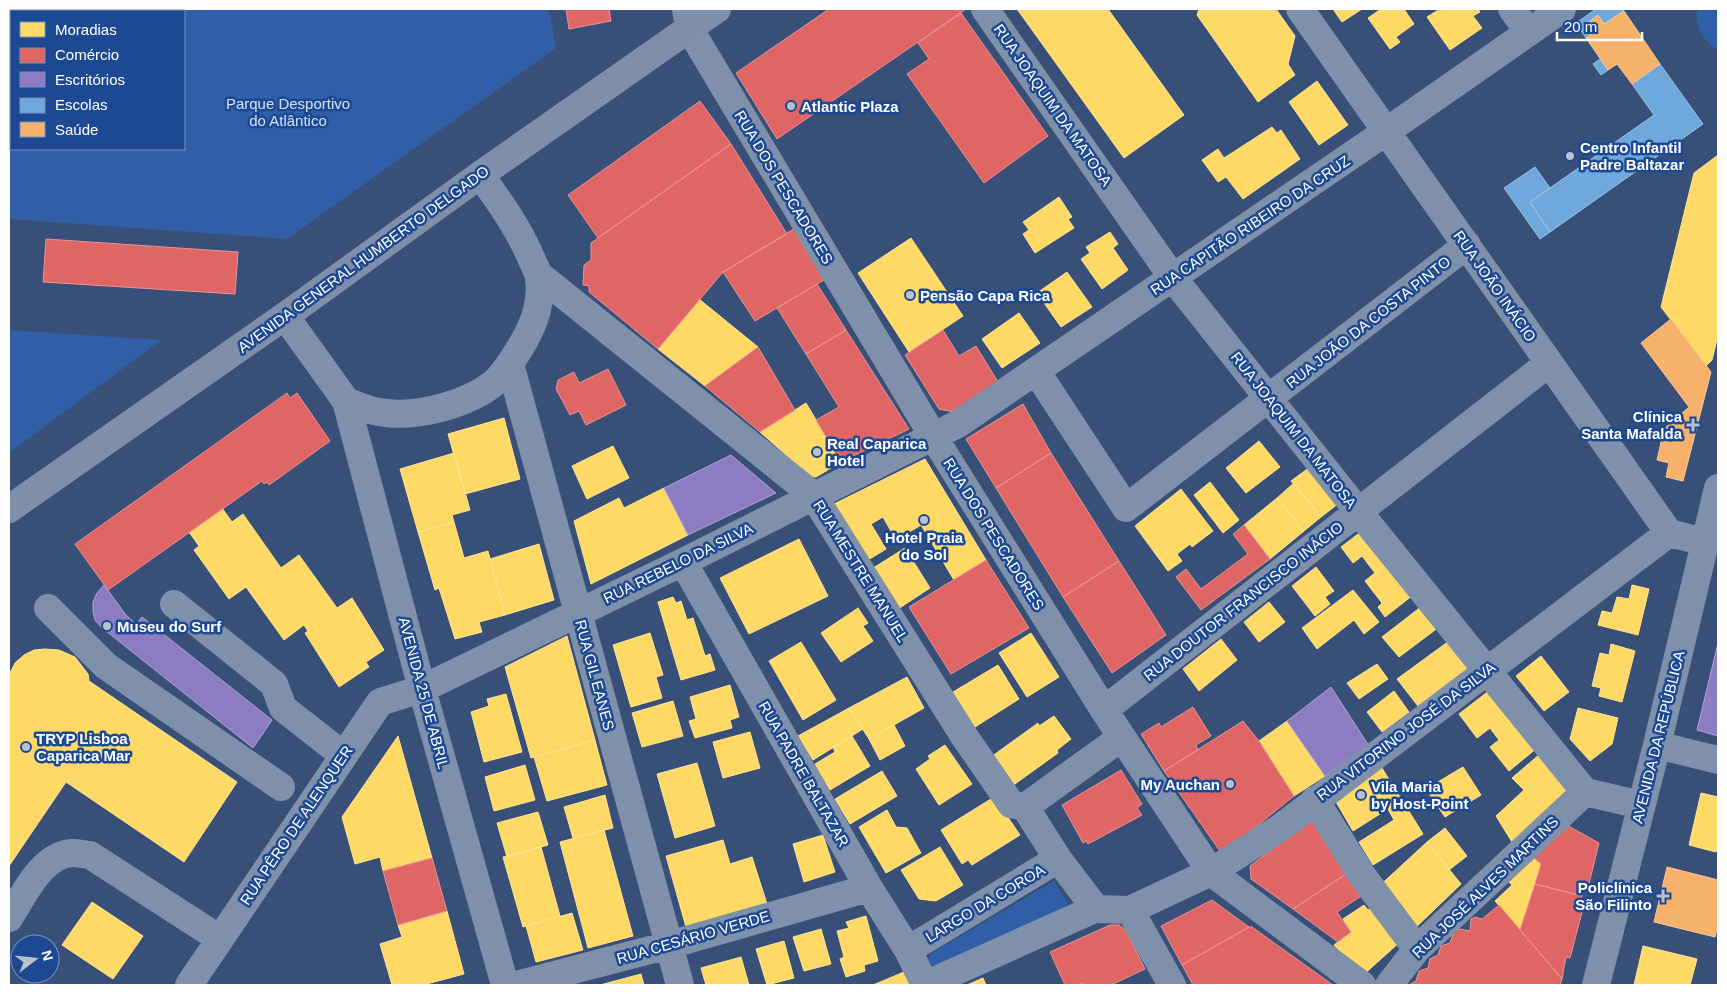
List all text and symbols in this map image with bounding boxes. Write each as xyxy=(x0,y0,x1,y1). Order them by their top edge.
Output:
legend xyxy=(10,10,185,150)
scale bar xyxy=(1557,10,1642,42)
text: 20 m xyxy=(1564,18,1597,35)
text: Moradias xyxy=(55,21,117,38)
street label: RUA JOAQUIM DA MATOSA xyxy=(990,21,1116,189)
text: Comércio xyxy=(55,46,119,63)
text: Escritórios xyxy=(55,71,125,88)
park label: Parque Desportivo do Atlântico xyxy=(226,95,350,129)
text: Escolas xyxy=(55,96,108,113)
place label: Atlantic Plaza xyxy=(801,98,899,115)
marker: Atlantic Plaza xyxy=(785,100,797,112)
street label: RUA DOS PESCADORES xyxy=(731,107,837,267)
text: Saúde xyxy=(55,121,98,138)
place label: Centro Infantil Padre Baltazar xyxy=(1580,139,1684,173)
marker: Centro Infantil Padre Baltazar xyxy=(1564,150,1576,162)
street label: RUA CAPITÃO RIBEIRO DA CRUZ xyxy=(1147,152,1353,298)
street label: AVENIDA GENERAL HUMBERTO DELGADO xyxy=(234,162,492,356)
street label: RUA JOÃO INÁCIO xyxy=(1450,227,1540,345)
street label: RUA JOÃO DA COSTA PINTO xyxy=(1283,253,1453,391)
place label: Pensão Capa Rica xyxy=(920,287,1051,304)
marker: Pensão Capa Rica xyxy=(904,289,916,301)
street label: RUA JOAQUIM DA MATOSA xyxy=(1228,348,1360,512)
place label: Clínica Santa Mafalda xyxy=(1581,408,1683,442)
marker: Clínica Santa Mafalda xyxy=(1686,418,1700,432)
place label: Real Caparica Hotel xyxy=(827,435,927,469)
marker: Real Caparica Hotel xyxy=(811,446,823,458)
street label: RUA DOS PESCADORES xyxy=(940,455,1048,613)
street label: RUA MESTRE MANUEL xyxy=(810,497,912,645)
marker: Hotel Praia do Sol xyxy=(918,514,930,526)
street label: RUA DOUTOR FRANCISCO INÁCIO xyxy=(1140,518,1346,684)
street label: RUA REBELO DA SILVA xyxy=(600,519,756,607)
place label: Hotel Praia do Sol xyxy=(885,529,964,563)
street label: AVENIDA 25 DE ABRIL xyxy=(396,615,452,771)
place label: Museu do Surf xyxy=(117,618,222,635)
street label: RUA GIL EANES xyxy=(572,618,618,732)
marker: Museu do Surf xyxy=(101,620,113,632)
street label: AVENIDA DA REPÚBLICA xyxy=(1628,649,1688,825)
street label: RUA VITORINO JOSÉ DA SILVA xyxy=(1313,658,1499,804)
street label: RUA PADRE BALTAZAR xyxy=(755,698,853,850)
place label: TRYP Lisboa Caparica Mar xyxy=(36,730,130,764)
marker: TRYP Lisboa Caparica Mar xyxy=(20,741,32,753)
street label: RUA PÊRO DE ALENQUER xyxy=(236,742,356,908)
place label: My Auchan xyxy=(1141,776,1220,793)
marker: My Auchan xyxy=(1224,778,1236,790)
place label: Vila Maria by Host-Point xyxy=(1371,778,1469,812)
marker: Vila Maria by Host-Point xyxy=(1355,789,1367,801)
street label: RUA JOSÉ ALVES MARTINS xyxy=(1409,813,1561,961)
street label: LARGO DA COROA xyxy=(922,861,1048,945)
place label: Policlínica São Filinto xyxy=(1575,879,1653,913)
marker: Policlínica São Filinto xyxy=(1656,889,1670,903)
street label: RUA CESÁRIO VERDE xyxy=(615,907,771,967)
north arrow xyxy=(10,934,60,984)
text: N xyxy=(38,948,57,962)

